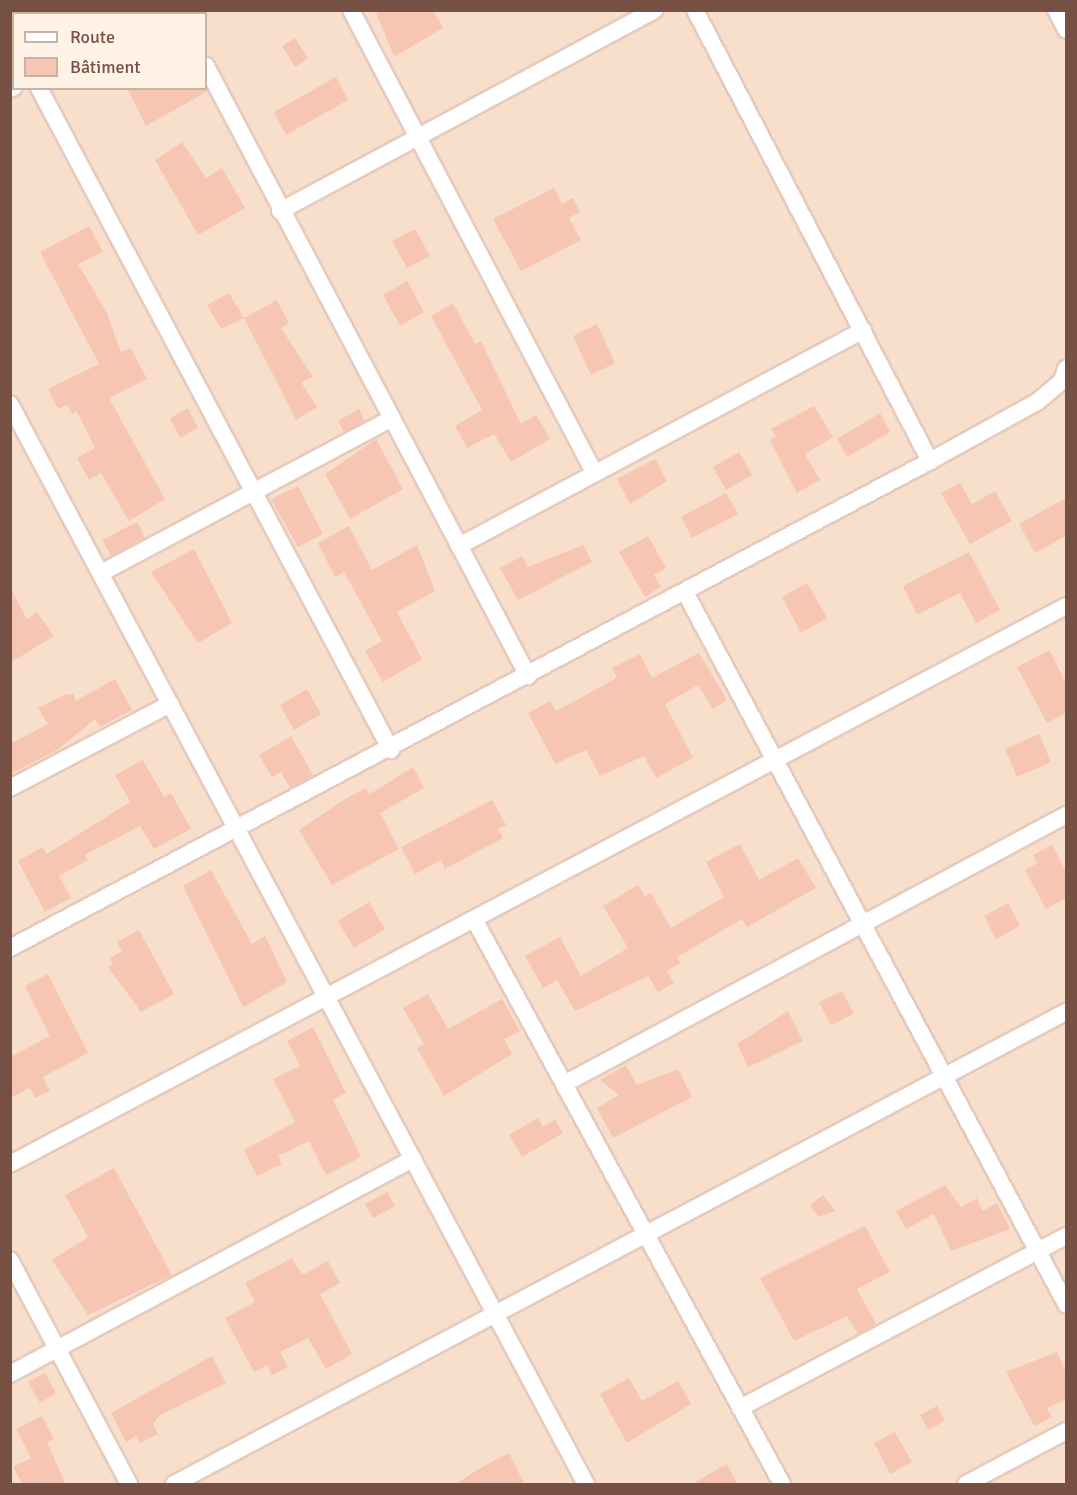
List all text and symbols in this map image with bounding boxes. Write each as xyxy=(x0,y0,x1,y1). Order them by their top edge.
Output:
legend xyxy=(12,12,207,90)
text: Route xyxy=(70,26,115,48)
text: Bâtiment xyxy=(70,56,141,78)

